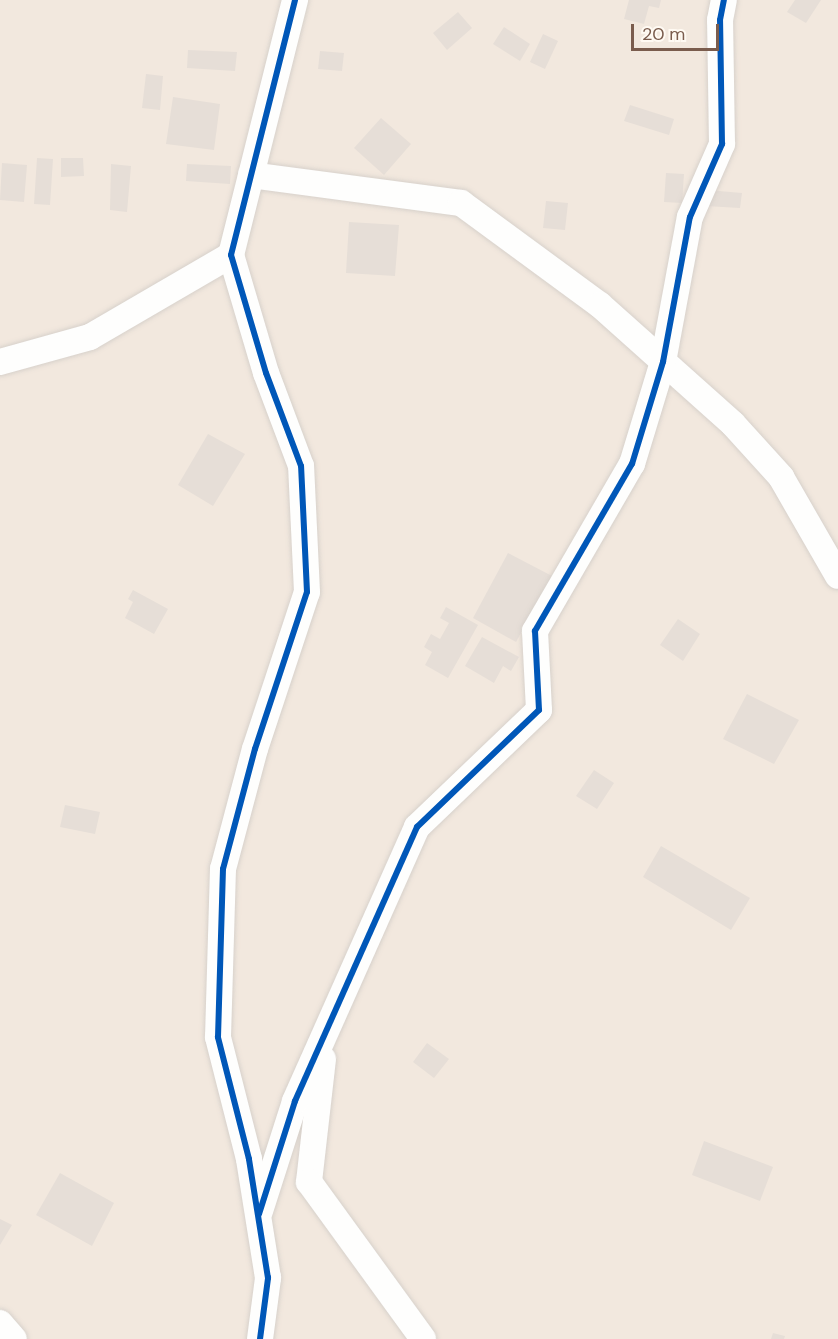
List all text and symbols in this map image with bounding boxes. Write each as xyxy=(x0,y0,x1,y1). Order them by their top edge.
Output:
scale bar xyxy=(634,12,722,50)
text: 20 m xyxy=(642,22,685,46)

